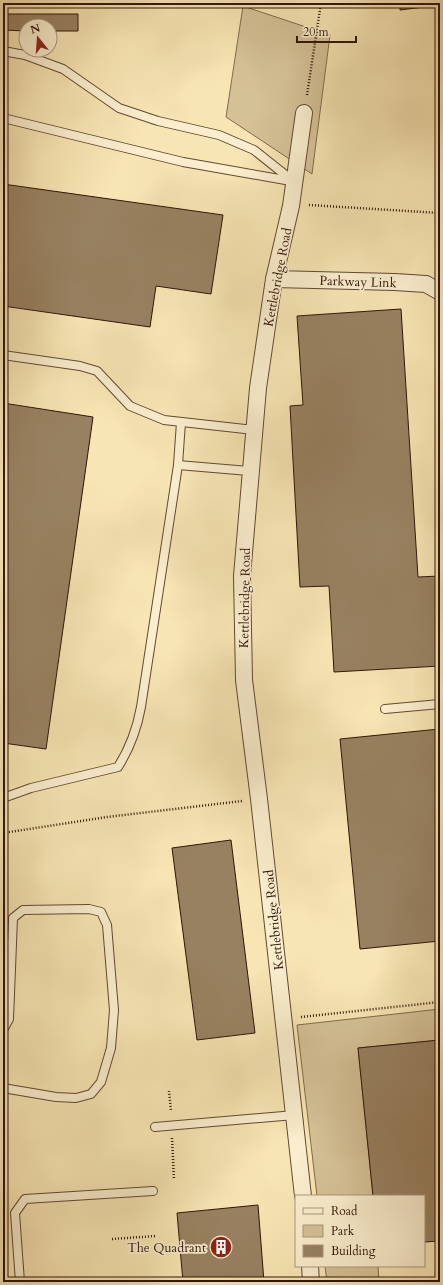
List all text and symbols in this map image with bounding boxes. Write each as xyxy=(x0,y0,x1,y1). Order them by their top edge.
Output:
north arrow xyxy=(18,18,58,58)
scale bar xyxy=(297,18,356,44)
text: N xyxy=(28,20,42,37)
text: 20 m xyxy=(303,24,330,40)
street label: Kettlebridge Road xyxy=(260,226,296,328)
street label: Parkway Link xyxy=(319,272,397,292)
street label: Kettlebridge Road xyxy=(235,548,255,648)
street label: Kettlebridge Road xyxy=(260,869,288,971)
legend xyxy=(295,1195,425,1267)
text: Road xyxy=(331,1203,358,1219)
text: Park xyxy=(331,1223,355,1239)
building icon: The Quadrant xyxy=(208,1234,234,1260)
place label: The Quadrant xyxy=(127,1239,206,1257)
text: Building xyxy=(331,1243,376,1259)

